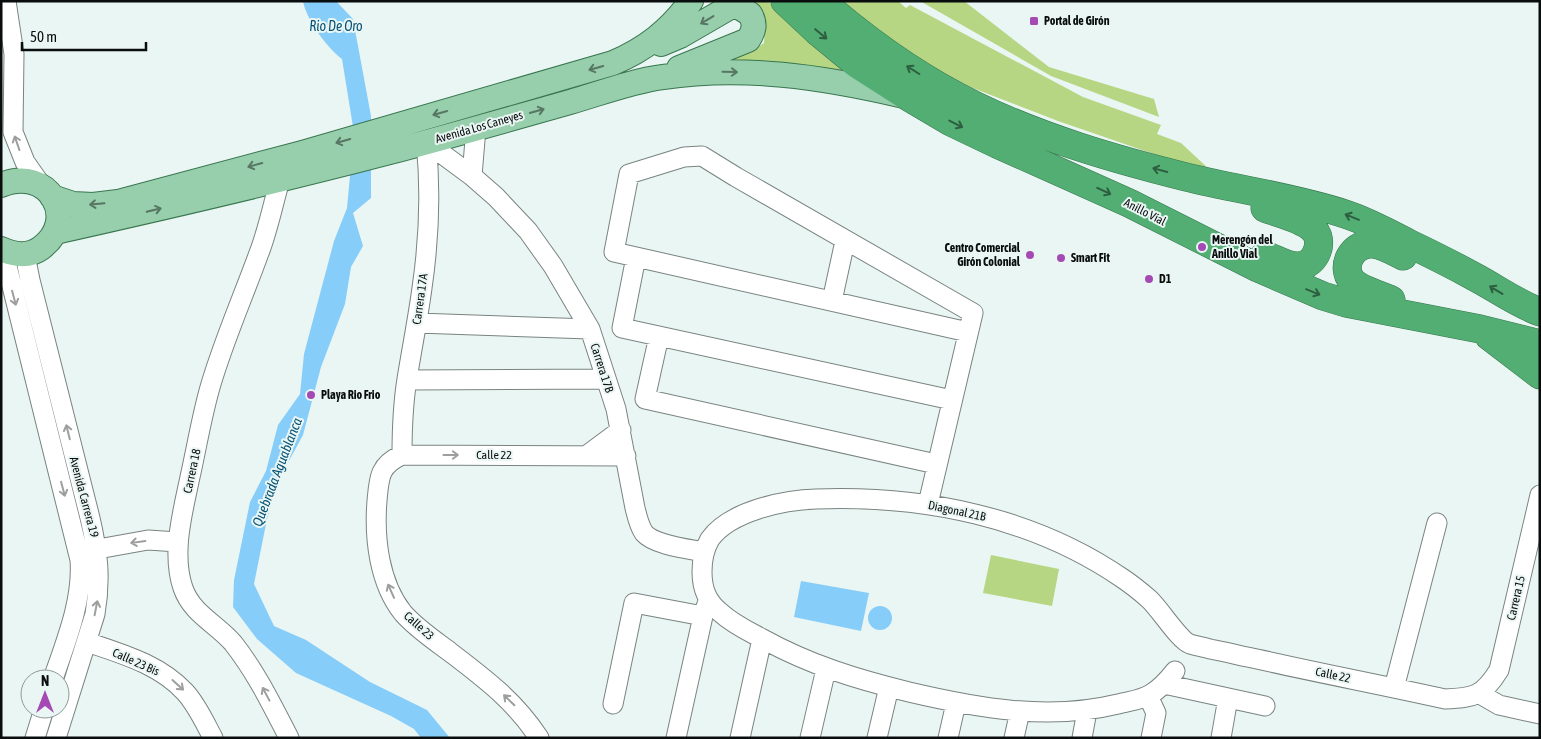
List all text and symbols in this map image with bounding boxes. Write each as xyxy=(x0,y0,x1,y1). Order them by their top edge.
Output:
place label: Portal de Girón xyxy=(1044,14,1110,28)
marker: Portal de Girón xyxy=(1028,15,1040,27)
one-way arrow xyxy=(701,16,715,26)
water label: Rio De Oro xyxy=(309,18,363,34)
scale bar xyxy=(22,20,146,52)
text: 50 m xyxy=(30,28,57,45)
one-way arrow xyxy=(814,29,827,40)
one-way arrow xyxy=(588,63,604,73)
one-way arrow xyxy=(907,64,921,74)
one-way arrow xyxy=(722,67,738,77)
one-way arrow xyxy=(529,106,545,115)
one-way arrow xyxy=(432,108,448,118)
street label: Avenida Los Caneyes xyxy=(434,108,524,146)
one-way arrow xyxy=(948,120,963,129)
one-way arrow xyxy=(12,136,21,152)
one-way arrow xyxy=(336,136,352,146)
one-way arrow xyxy=(247,161,263,171)
one-way arrow xyxy=(1152,165,1168,174)
one-way arrow xyxy=(1096,187,1111,197)
street label: Anillo Víal xyxy=(1122,195,1169,229)
one-way arrow xyxy=(90,199,106,209)
one-way arrow xyxy=(145,205,161,214)
one-way arrow xyxy=(1344,211,1359,220)
place label: Merengón del Anillo Vial xyxy=(1211,233,1273,261)
place label: Centro Comercial Girón Colonial xyxy=(944,241,1021,269)
marker: Merengón del Anillo Vial xyxy=(1196,241,1208,253)
marker: Centro Comercial Girón Colonial xyxy=(1024,249,1036,261)
place label: Smart Fit xyxy=(1071,251,1110,265)
marker: Smart Fit xyxy=(1055,252,1067,264)
place label: D1 xyxy=(1159,272,1172,286)
street label: Carrera 17A xyxy=(410,273,431,325)
marker: D1 xyxy=(1143,273,1155,285)
one-way arrow xyxy=(1490,284,1504,294)
one-way arrow xyxy=(1306,288,1321,297)
one-way arrow xyxy=(10,289,19,305)
street label: Carrera 17B xyxy=(587,342,617,395)
place label: Playa Rio Frio xyxy=(321,388,381,402)
marker: Playa Rio Frio xyxy=(305,389,317,401)
water label: Quebrada Aguablanca xyxy=(249,415,305,529)
one-way arrow xyxy=(62,424,72,440)
street label: Carrera 18 xyxy=(180,447,204,495)
street label: Calle 22 xyxy=(476,448,512,462)
one-way arrow xyxy=(442,450,458,460)
street label: Avenida Carrera 19 xyxy=(67,455,102,539)
one-way arrow xyxy=(59,480,68,496)
street label: Diagonal 21B xyxy=(927,498,988,524)
one-way arrow xyxy=(130,537,146,547)
street label: Carrera 15 xyxy=(1504,574,1528,622)
one-way arrow xyxy=(386,584,396,599)
one-way arrow xyxy=(92,600,102,616)
street label: Calle 23 xyxy=(401,609,437,643)
street label: Calle 23 Bis xyxy=(110,645,162,679)
street label: Calle 22 xyxy=(1314,664,1352,686)
north arrow xyxy=(20,669,70,719)
text: N xyxy=(41,673,49,689)
one-way arrow xyxy=(171,679,184,691)
one-way arrow xyxy=(261,687,271,702)
one-way arrow xyxy=(503,694,515,706)

